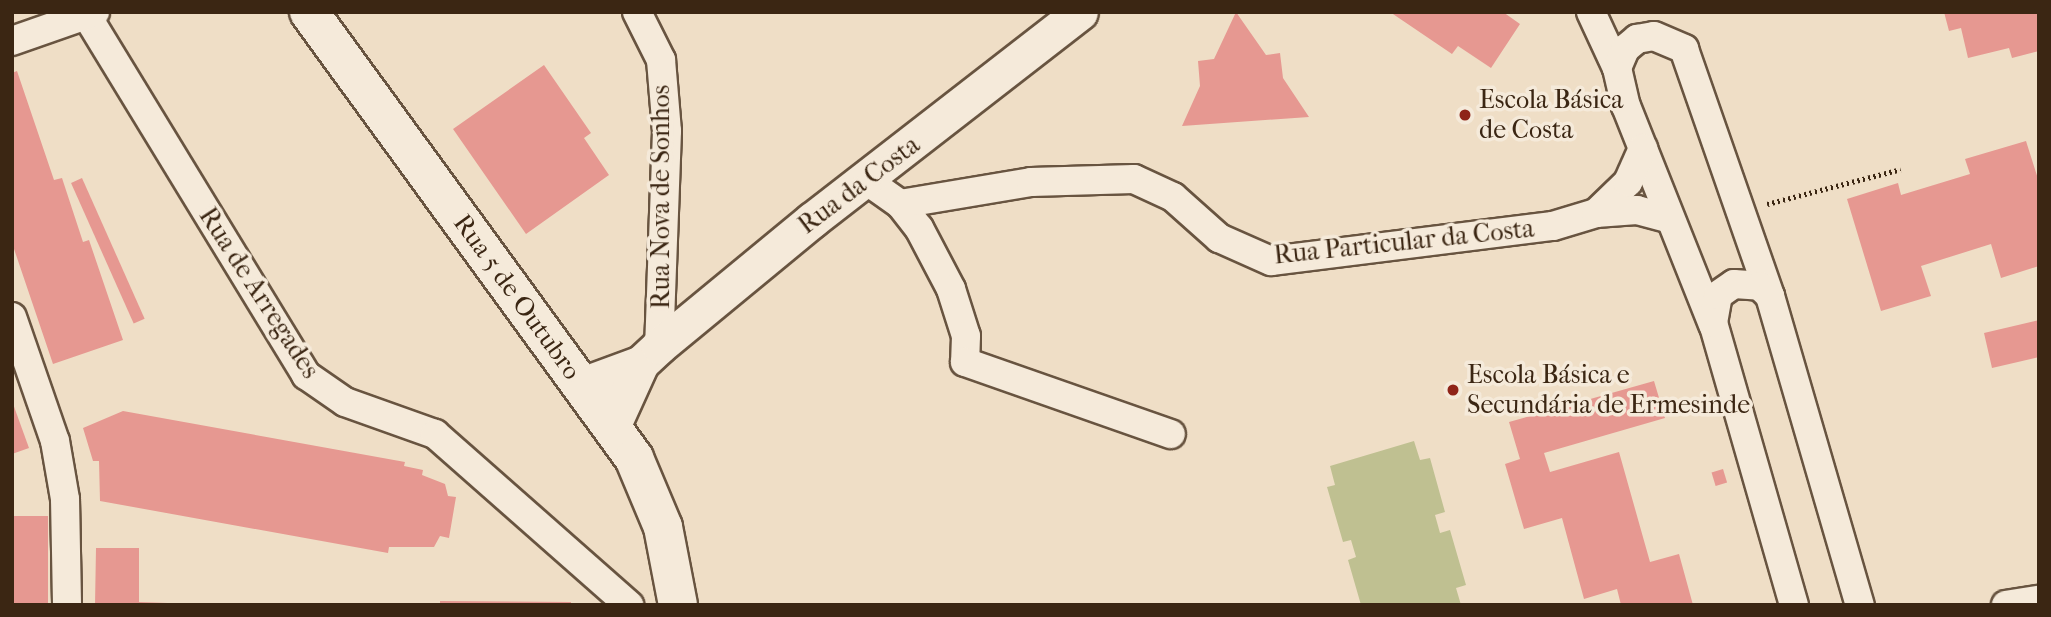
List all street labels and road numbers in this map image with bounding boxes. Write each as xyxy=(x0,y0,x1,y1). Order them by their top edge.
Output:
street label: Rua Nova de Sonhos xyxy=(645,85,677,309)
street label: Rua da Costa xyxy=(792,129,926,241)
street label: Rua de Arregades xyxy=(192,202,326,384)
street label: Rua 5 de Outubro xyxy=(447,208,587,386)
street label: Rua Particular da Costa xyxy=(1272,213,1536,271)

